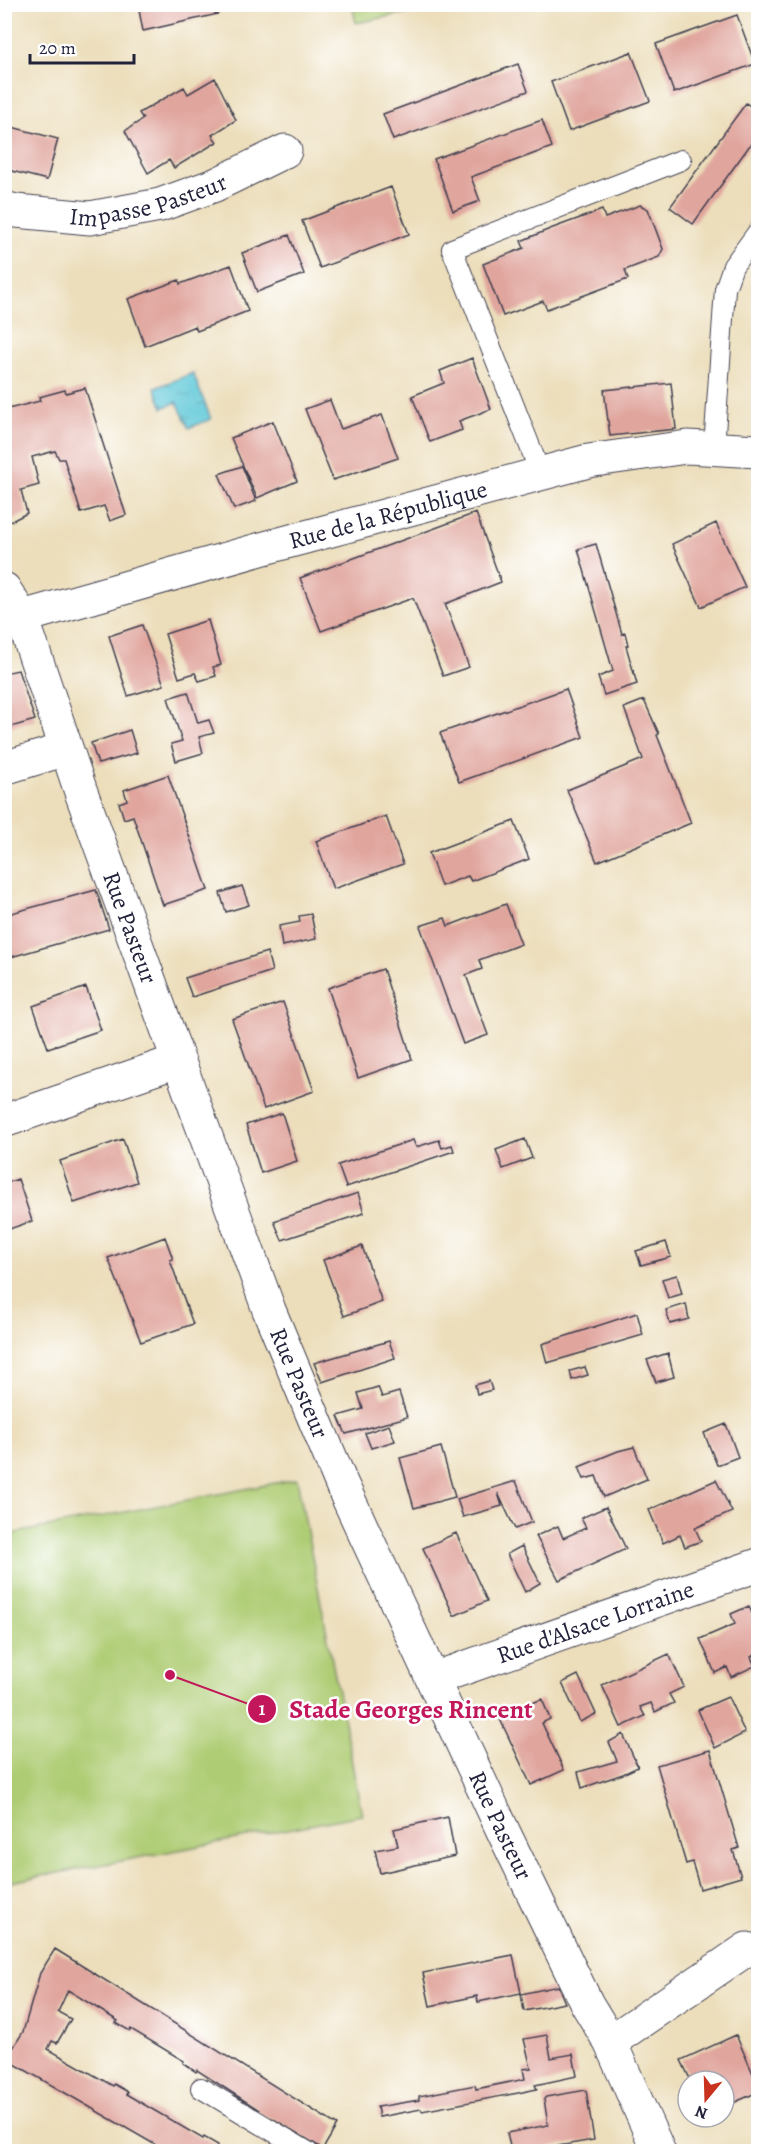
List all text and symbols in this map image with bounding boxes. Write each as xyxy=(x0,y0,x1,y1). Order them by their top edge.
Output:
scale bar xyxy=(30,27,134,65)
text: 20 m xyxy=(39,36,76,60)
street label: Impasse Pasteur xyxy=(68,166,232,235)
street label: Rue de la République xyxy=(285,473,491,557)
street label: Rue Pasteur xyxy=(95,867,165,988)
street label: Rue Pasteur xyxy=(262,1323,337,1443)
street label: Rue d'Alsace Lorraine xyxy=(492,1573,698,1671)
callout: Stade Georges Rincent xyxy=(247,1687,545,1731)
text: Stade Georges Rincent xyxy=(289,1692,533,1727)
text: 1 xyxy=(259,1697,266,1721)
street label: Rue Pasteur xyxy=(461,1766,540,1885)
north arrow xyxy=(676,2069,736,2129)
text: N xyxy=(692,2100,711,2125)

